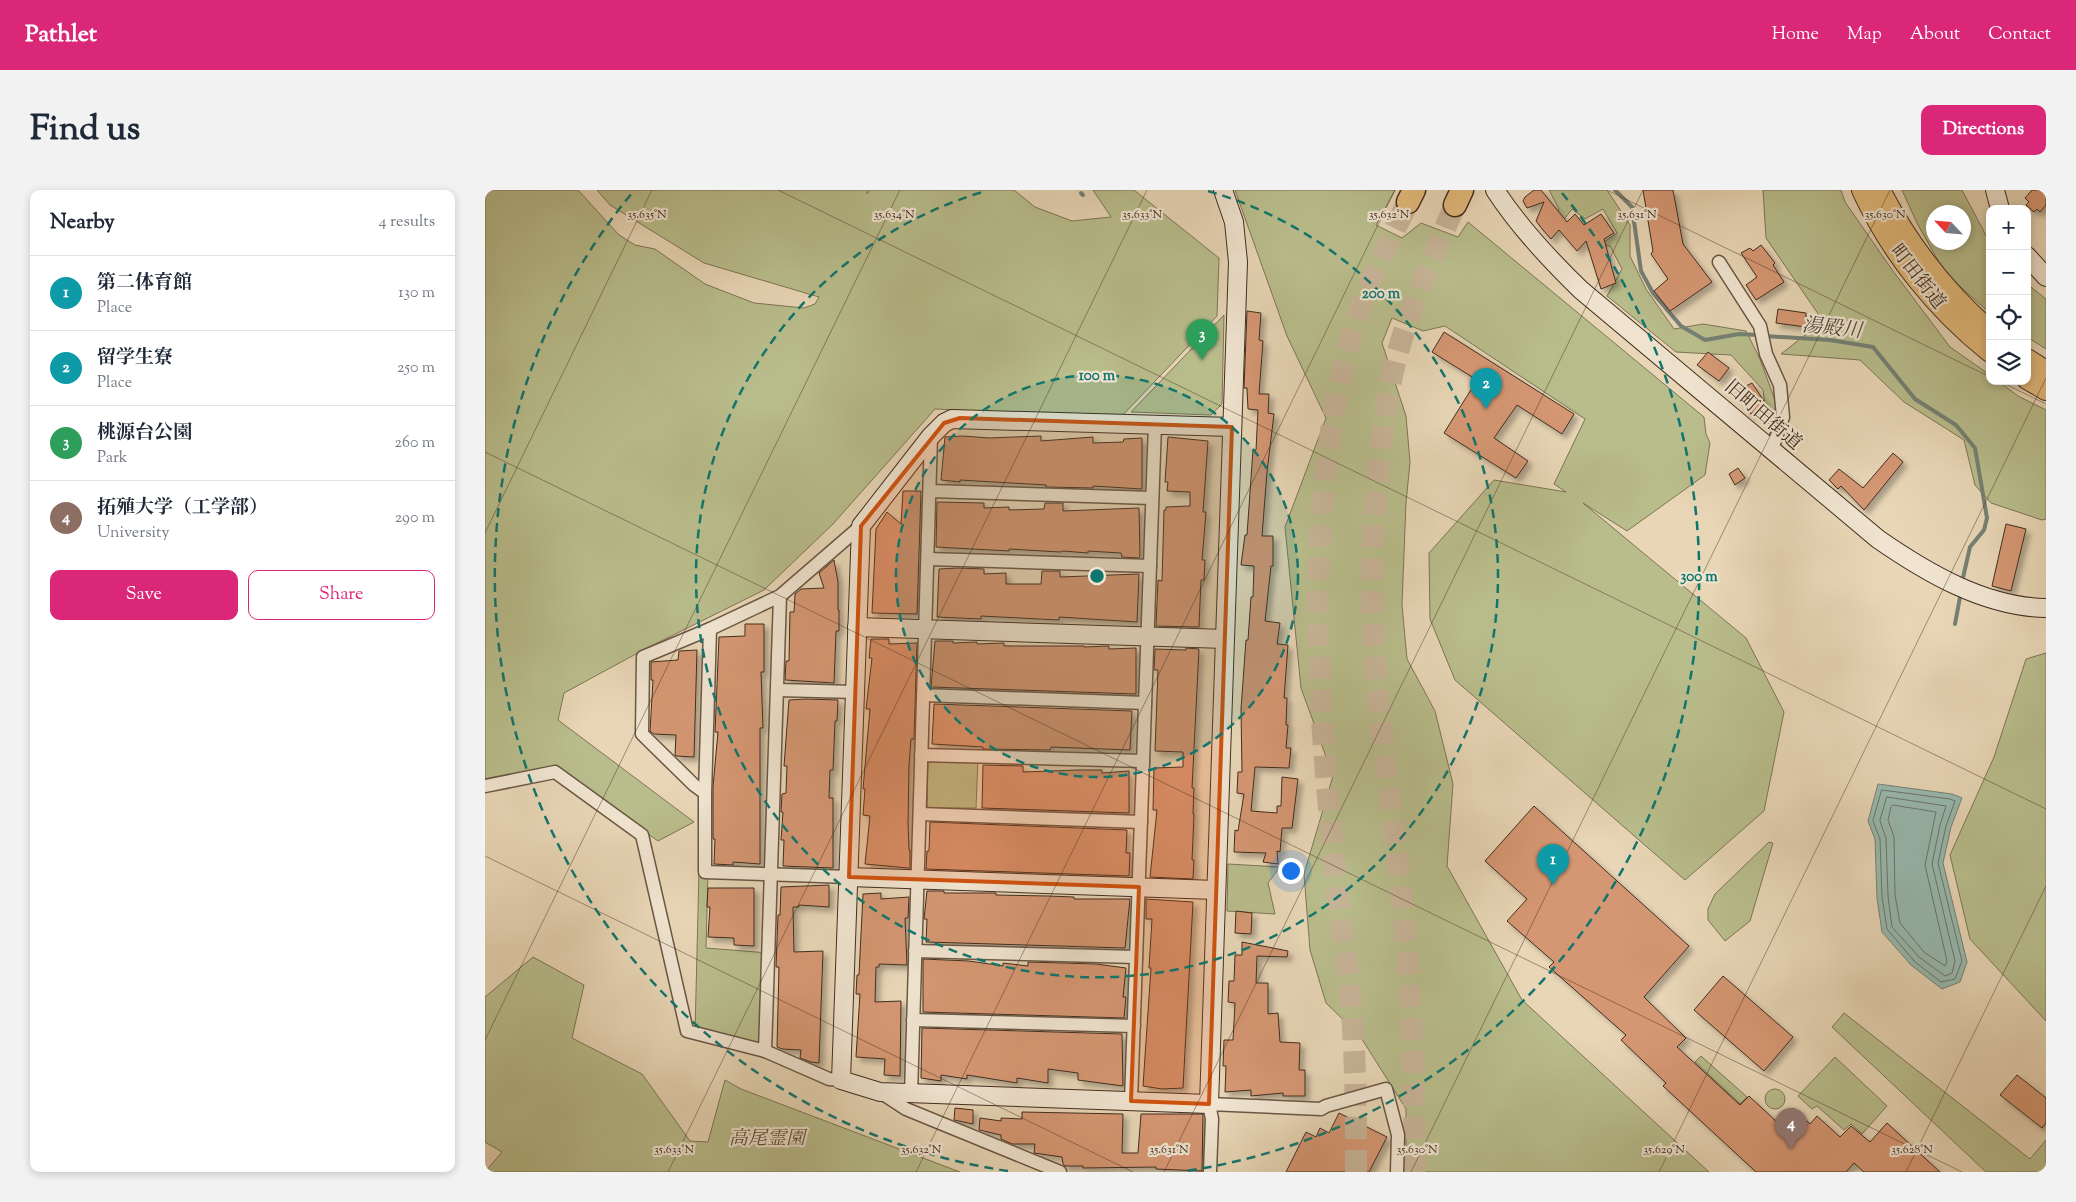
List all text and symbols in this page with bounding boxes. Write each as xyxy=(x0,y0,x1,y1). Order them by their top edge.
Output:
text: Pathlet xyxy=(25,18,97,52)
text: Home xyxy=(1772,22,1819,48)
text: Map xyxy=(1847,22,1882,48)
text: About xyxy=(1910,22,1960,48)
text: Contact xyxy=(1988,22,2051,48)
text: Find us xyxy=(30,105,140,156)
button: Directions xyxy=(1921,105,2046,155)
north arrow xyxy=(1926,205,1971,250)
map controls xyxy=(1986,205,2031,385)
button: + xyxy=(1986,205,2031,250)
text: 35.635°N xyxy=(627,206,667,224)
text: 35.634°N xyxy=(873,206,915,224)
text: 35.633°N xyxy=(1122,206,1162,224)
text: 35.632°N xyxy=(1369,206,1410,224)
text: 35.631°N xyxy=(1617,206,1657,224)
text: 35.630°N xyxy=(1864,206,1906,224)
text: Nearby xyxy=(50,208,115,238)
text: 4 results xyxy=(379,211,435,234)
street label: 町田街道 xyxy=(1883,239,1951,316)
button: − xyxy=(1986,250,2031,295)
text: 第二体育館 xyxy=(97,270,192,297)
text: 1 xyxy=(63,282,69,305)
text: 130 m xyxy=(398,282,435,305)
text: 200 m xyxy=(1362,284,1401,305)
button: locate xyxy=(1986,295,2031,340)
text: Place xyxy=(97,297,132,320)
water label: 湯殿川 xyxy=(1800,312,1865,347)
pin: 3 xyxy=(1186,319,1218,360)
button: layers xyxy=(1986,340,2031,385)
text: 留学生寮 xyxy=(97,345,173,372)
text: 2 xyxy=(62,357,70,380)
text: 250 m xyxy=(397,357,435,380)
text: 100 m xyxy=(1079,366,1116,387)
pin: 2 xyxy=(1470,368,1502,409)
text: Place xyxy=(97,372,132,395)
street label: 旧町田街道 xyxy=(1718,375,1807,457)
text: 桃源台公園 xyxy=(97,420,192,447)
text: 3 xyxy=(63,432,69,455)
text: 260 m xyxy=(394,432,435,455)
text: Park xyxy=(97,447,128,470)
text: 拓殖大学（工学部） xyxy=(97,495,268,522)
text: 4 xyxy=(62,507,70,530)
text: 290 m xyxy=(395,507,435,530)
text: University xyxy=(97,522,170,545)
centre of rings xyxy=(1088,567,1106,585)
text: 300 m xyxy=(1680,567,1718,588)
button: Save xyxy=(50,570,238,620)
button: Share xyxy=(248,570,435,620)
pin: 1 xyxy=(1537,844,1569,885)
your location xyxy=(1278,858,1304,884)
pin: 4 xyxy=(1775,1108,1807,1149)
park label: 高尾霊園 xyxy=(729,1126,808,1153)
text: 35.633°N xyxy=(654,1141,694,1159)
text: 35.632°N xyxy=(901,1141,942,1159)
text: 35.631°N xyxy=(1149,1141,1189,1159)
text: 35.630°N xyxy=(1396,1141,1438,1159)
text: 35.629°N xyxy=(1643,1141,1685,1159)
text: 35.628°N xyxy=(1891,1141,1933,1159)

